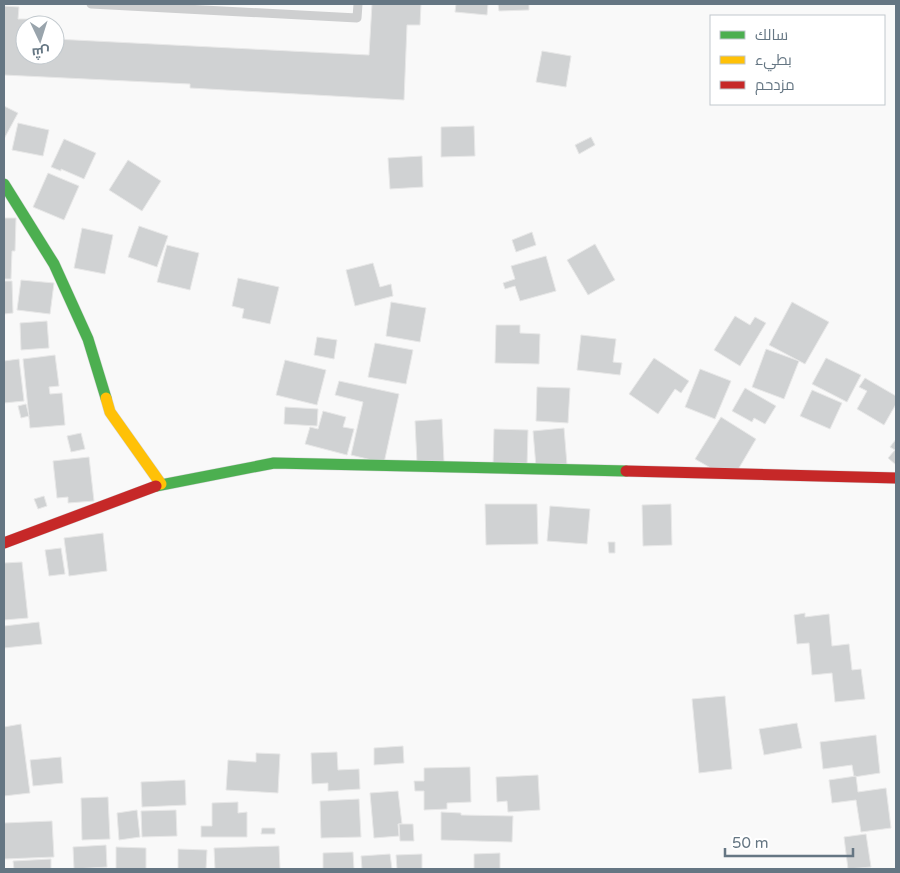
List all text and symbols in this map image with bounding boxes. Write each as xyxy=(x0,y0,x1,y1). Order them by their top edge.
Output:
north arrow xyxy=(15,15,65,65)
legend xyxy=(710,15,885,105)
text: سالك xyxy=(755,26,788,44)
text: ش xyxy=(31,43,50,62)
text: بطيء xyxy=(755,51,792,72)
text: مزدحم xyxy=(755,76,795,95)
scale bar xyxy=(725,826,852,858)
text: 50 m xyxy=(732,834,769,852)

